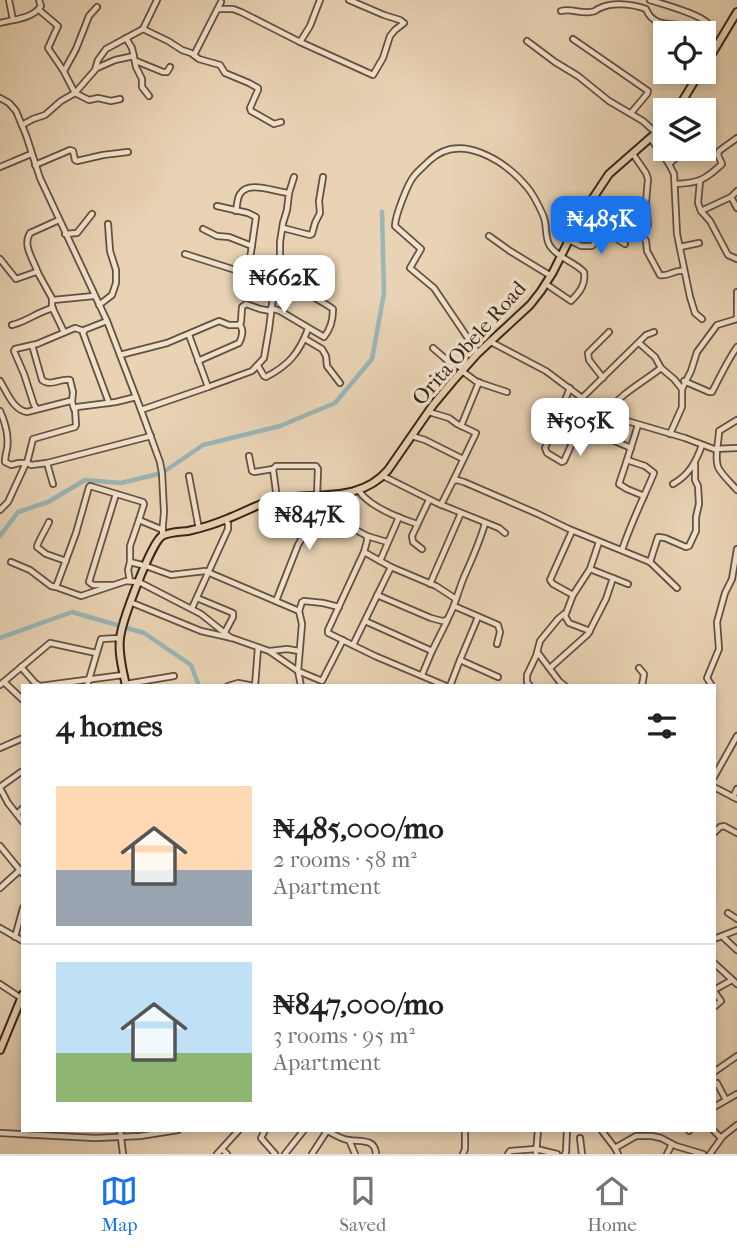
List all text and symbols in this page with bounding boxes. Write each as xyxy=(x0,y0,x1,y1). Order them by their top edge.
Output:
map controls xyxy=(653,21,716,161)
button: locate xyxy=(653,21,716,84)
button: layers xyxy=(653,98,716,161)
pin: ₦485K xyxy=(552,196,650,256)
text: ₦485K xyxy=(567,205,635,232)
pin: ₦662K xyxy=(235,256,333,315)
text: ₦662K xyxy=(249,264,319,291)
street label: Orita Obele Road xyxy=(407,276,531,410)
pin: ₦505K xyxy=(531,398,629,458)
text: ₦505K xyxy=(547,407,613,434)
pin: ₦847K xyxy=(260,492,358,552)
text: ₦847K xyxy=(275,501,343,528)
icon: filters xyxy=(643,707,681,745)
text: 4 homes xyxy=(56,709,163,744)
text: ₦485,000/mo xyxy=(273,811,444,846)
icon: home xyxy=(112,814,196,898)
text: 2 rooms · 58 m² xyxy=(273,846,417,873)
text: Apartment xyxy=(273,873,381,900)
text: ₦847,000/mo xyxy=(273,987,444,1022)
icon: home xyxy=(112,990,196,1074)
text: 3 rooms · 95 m² xyxy=(273,1022,415,1049)
text: Apartment xyxy=(273,1049,381,1076)
tab: Map xyxy=(100,1172,138,1236)
tab: Saved xyxy=(339,1172,386,1236)
tab: Home xyxy=(587,1172,637,1236)

